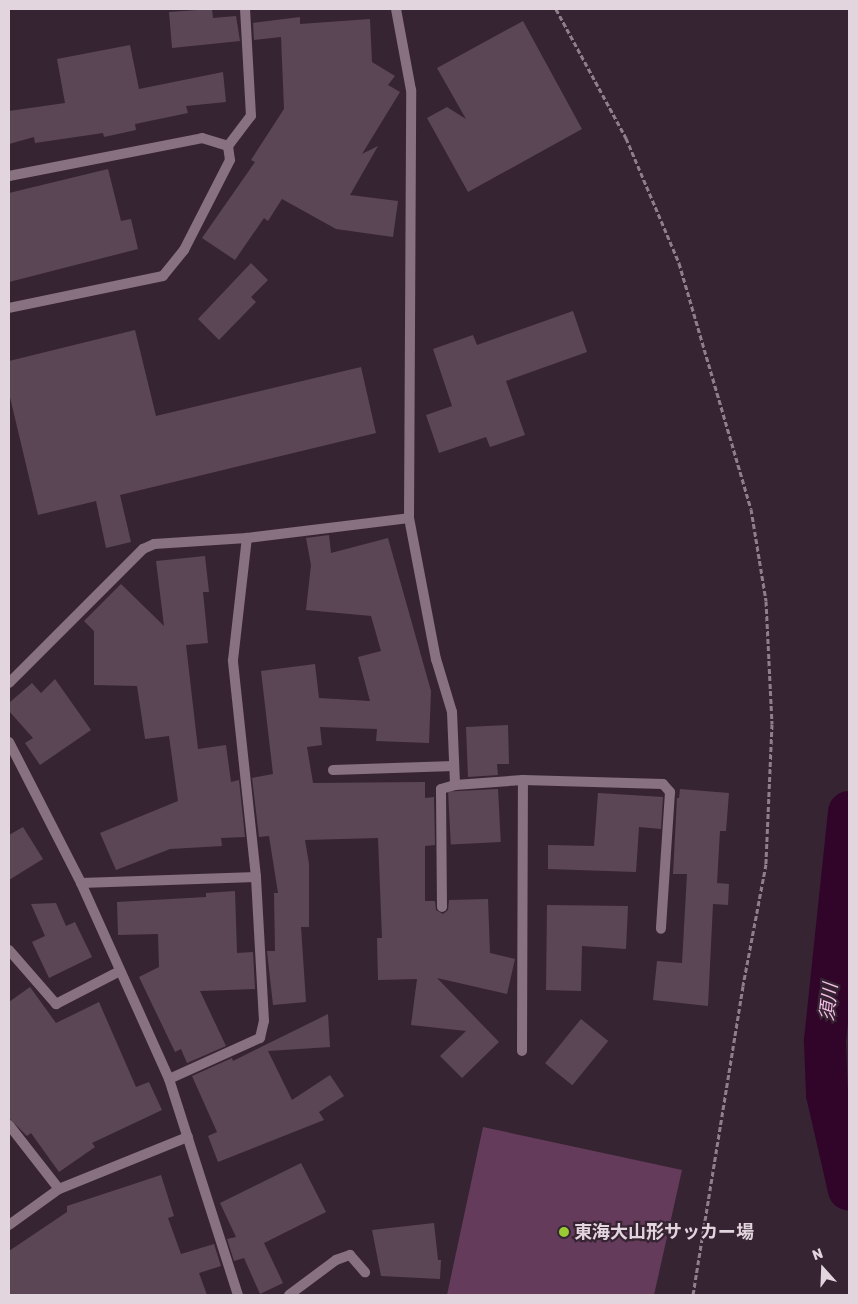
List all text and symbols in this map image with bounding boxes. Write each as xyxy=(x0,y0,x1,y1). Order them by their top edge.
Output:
water label: 須川 xyxy=(816,982,842,1022)
place label: 東海大山形サッカー場 xyxy=(574,1221,754,1243)
marker: 東海大山形サッカー場 xyxy=(558,1226,570,1238)
north arrow xyxy=(798,1244,848,1294)
text: N xyxy=(810,1245,825,1264)

